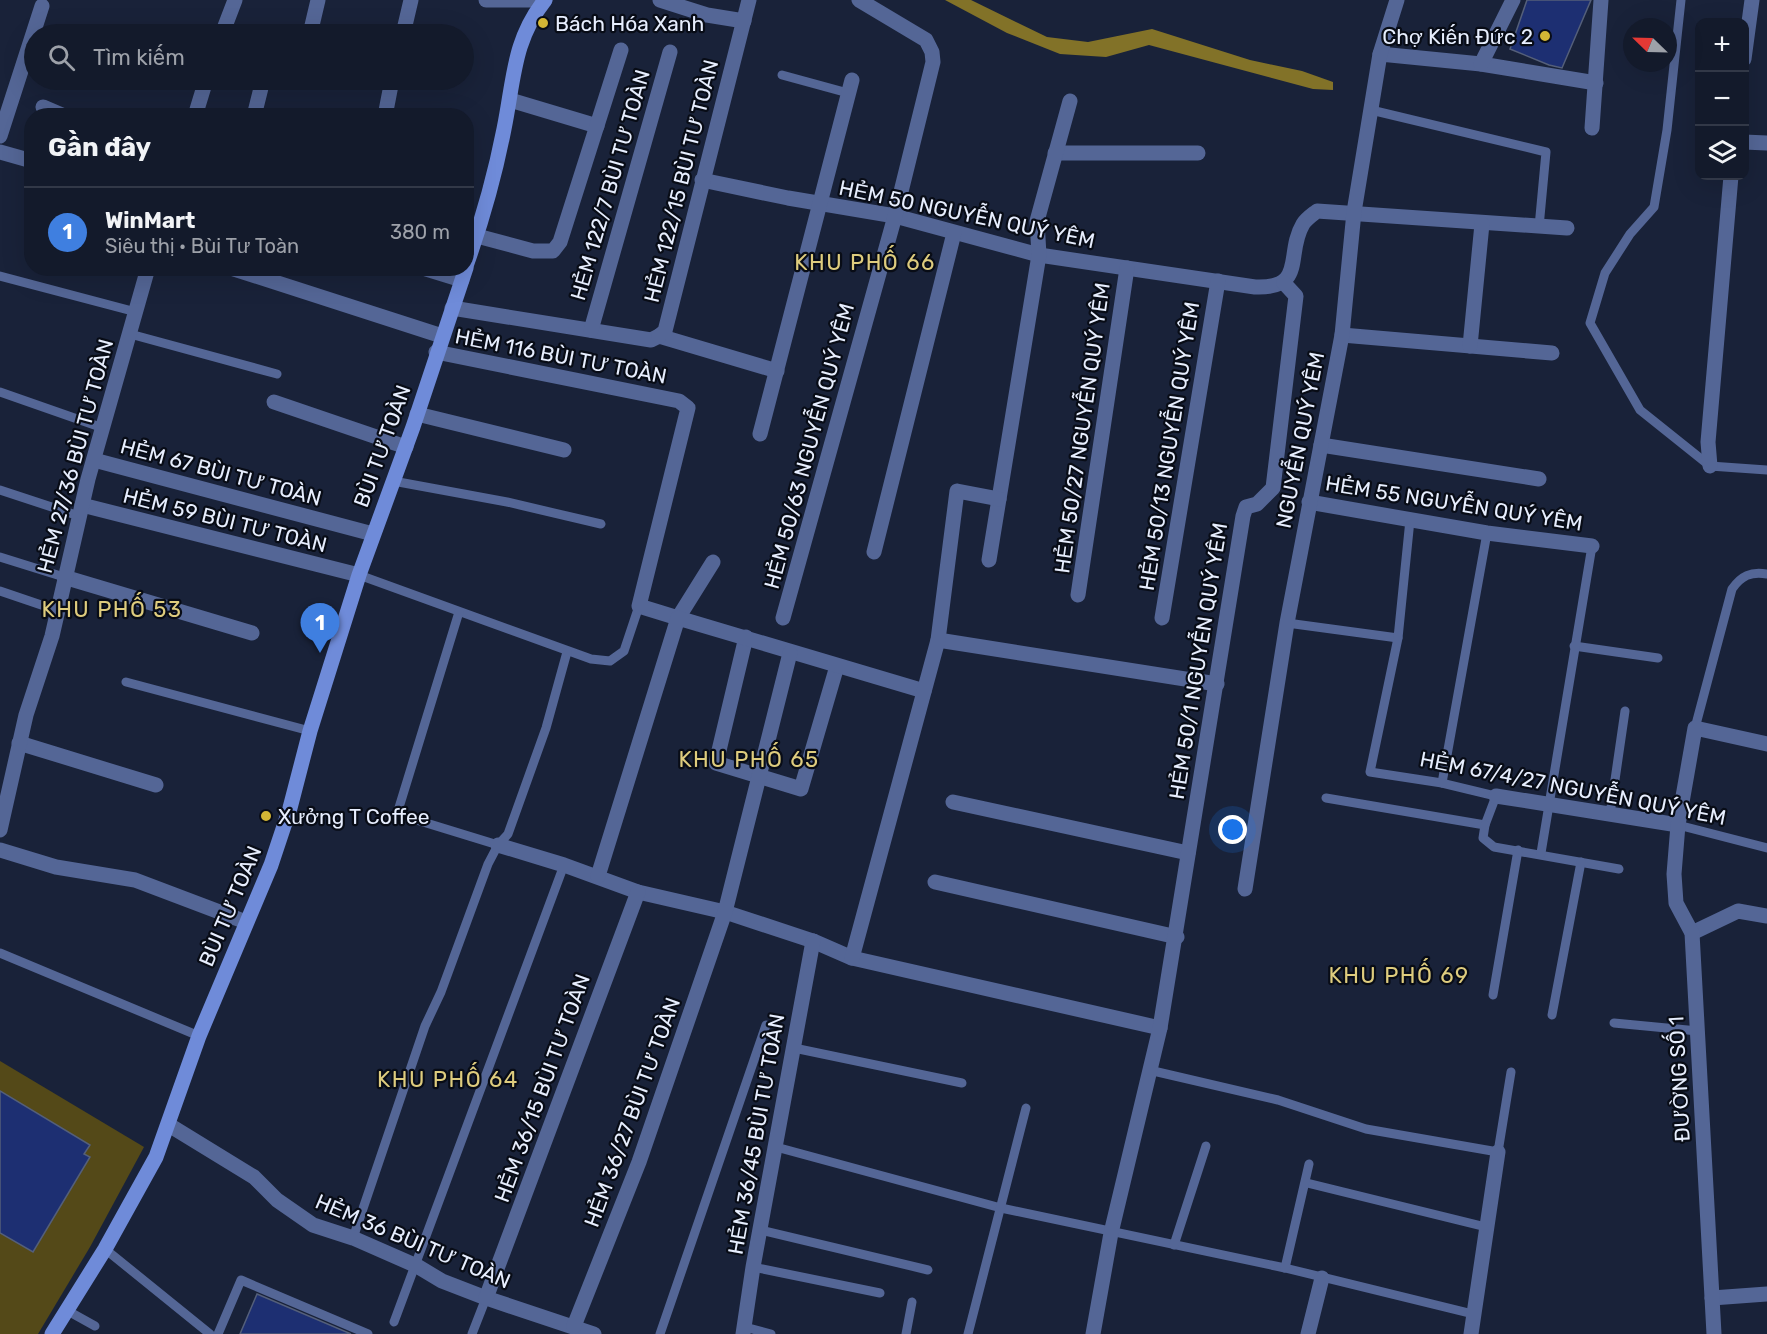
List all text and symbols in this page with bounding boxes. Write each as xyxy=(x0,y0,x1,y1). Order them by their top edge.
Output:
place label: Bách Hóa Xanh xyxy=(555,11,704,36)
marker: Bách Hóa Xanh xyxy=(536,16,550,30)
north arrow xyxy=(1623,18,1677,72)
map controls xyxy=(1695,18,1749,180)
button: + xyxy=(1695,18,1749,72)
search box xyxy=(24,24,474,90)
place label: Chợ Kiến Đức 2 xyxy=(1382,24,1533,49)
marker: Chợ Kiến Đức 2 xyxy=(1538,29,1552,43)
icon: search xyxy=(45,41,78,74)
text: Tìm kiếm xyxy=(93,44,185,71)
street label: HẺM 122/15 BÙI TƯ TOÀN xyxy=(639,57,723,305)
street label: HẺM 122/7 BÙI TƯ TOÀN xyxy=(565,67,655,303)
button: − xyxy=(1695,72,1749,126)
button: layers xyxy=(1695,126,1749,180)
text: Gần đây xyxy=(48,132,151,163)
street label: HẺM 50 NGUYỄN QUÝ YÊM xyxy=(837,172,1098,253)
text: WinMart xyxy=(105,207,195,234)
text: 1 xyxy=(63,220,72,244)
text: 380 m xyxy=(390,220,450,244)
text: Siêu thị · Bùi Tư Toàn xyxy=(105,234,299,258)
district label: KHU PHỐ 66 xyxy=(794,245,936,276)
street label: HẺM 50/27 NGUYỄN QUÝ YÊM xyxy=(1046,281,1115,575)
street label: HẺM 50/13 NGUYỄN QUÝ YÊM xyxy=(1131,299,1204,592)
street label: HẺM 50/63 NGUYỄN QUÝ YÊM xyxy=(756,300,859,592)
street label: HẺM 116 BÙI TƯ TOÀN xyxy=(453,323,669,389)
street label: HẺM 27/36 BÙI TƯ TOÀN xyxy=(32,336,118,576)
street label: NGUYỄN QUÝ YÊM xyxy=(1268,349,1329,530)
street label: BÙI TƯ TOÀN xyxy=(348,381,416,511)
street label: HẺM 67 BÙI TƯ TOÀN xyxy=(118,433,324,511)
street label: HẺM 55 NGUYỄN QUÝ YÊM xyxy=(1324,467,1585,536)
street label: HẺM 59 BÙI TƯ TOÀN xyxy=(121,483,329,557)
street label: HẺM 50/1 NGUYỄN QUÝ YÊM xyxy=(1161,521,1232,801)
district label: KHU PHỐ 53 xyxy=(41,592,183,623)
pin: 1 xyxy=(300,604,340,653)
district label: KHU PHỐ 65 xyxy=(678,742,820,773)
street label: HẺM 67/4/27 NGUYỄN QUÝ YÊM xyxy=(1418,743,1729,830)
place label: Xưởng T Coffee xyxy=(278,804,430,829)
marker: Xưởng T Coffee xyxy=(259,809,273,823)
your location xyxy=(1218,815,1247,844)
street label: BÙI TƯ TOÀN xyxy=(193,842,267,970)
district label: KHU PHỐ 69 xyxy=(1328,958,1470,989)
street label: HẺM 36/15 BÙI TƯ TOÀN xyxy=(489,971,595,1205)
street label: HẺM 36/27 BÙI TƯ TOÀN xyxy=(579,994,685,1230)
street label: HẺM 36/45 BÙI TƯ TOÀN xyxy=(723,1012,789,1256)
street label: ĐƯỜNG SỐ 1 xyxy=(1660,1015,1695,1143)
district label: KHU PHỐ 64 xyxy=(377,1062,519,1093)
street label: HẺM 36 BÙI TƯ TOÀN xyxy=(312,1189,514,1293)

